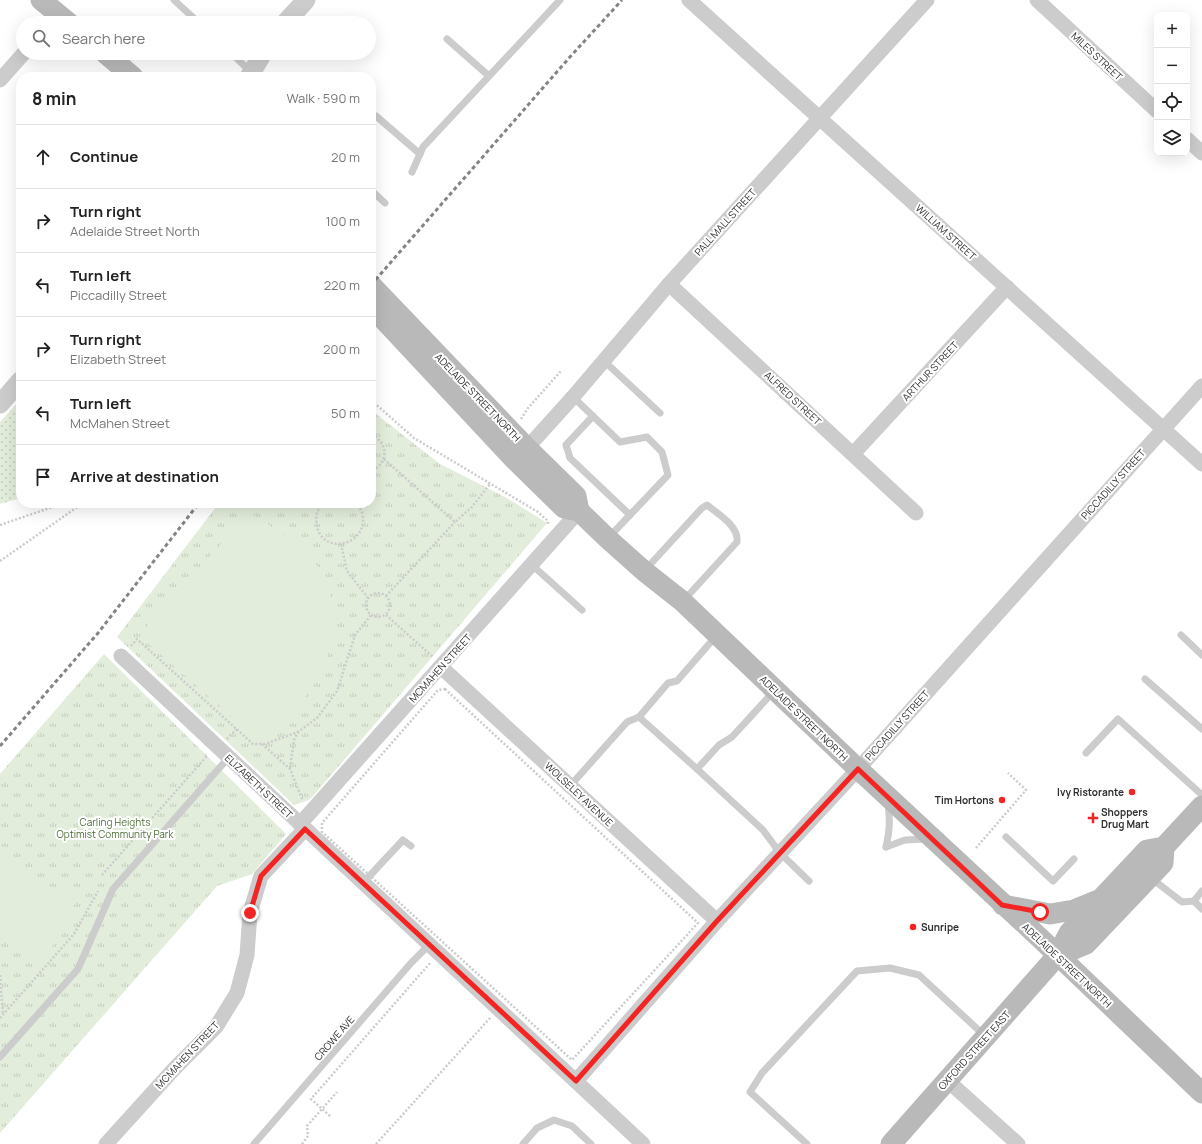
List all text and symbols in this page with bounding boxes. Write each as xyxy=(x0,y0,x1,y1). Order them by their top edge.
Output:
map controls xyxy=(1154,12,1190,156)
button: + xyxy=(1154,12,1190,48)
search box xyxy=(16,16,376,60)
icon: search xyxy=(30,27,52,49)
text: Search here xyxy=(62,28,145,49)
street label: MILES STREET xyxy=(1068,29,1126,83)
button: − xyxy=(1154,48,1190,84)
button: locate xyxy=(1154,84,1190,120)
text: 8 min xyxy=(32,87,77,110)
text: Walk · 590 m xyxy=(286,89,360,107)
button: layers xyxy=(1154,120,1190,156)
icon: ahead xyxy=(32,146,54,168)
text: Continue xyxy=(70,146,138,167)
text: 20 m xyxy=(331,148,360,166)
street label: PALL MALL STREET xyxy=(691,185,759,259)
text: Turn right xyxy=(70,201,141,222)
street label: WILLIAM STREET xyxy=(913,201,979,263)
icon: right xyxy=(32,210,54,232)
text: 100 m xyxy=(325,212,360,230)
text: Adelaide Street North xyxy=(70,222,200,240)
text: Turn left xyxy=(70,265,132,286)
icon: left xyxy=(32,274,54,296)
text: 220 m xyxy=(324,276,360,294)
text: Piccadilly Street xyxy=(70,286,167,304)
text: Turn right xyxy=(70,329,141,350)
icon: right xyxy=(32,338,54,360)
street label: ARTHUR STREET xyxy=(899,338,961,404)
text: 200 m xyxy=(323,340,360,358)
text: Elizabeth Street xyxy=(70,350,166,368)
street label: ADELAIDE STREET NORTH xyxy=(432,350,524,444)
street label: ALFRED STREET xyxy=(762,368,824,428)
text: Turn left xyxy=(70,393,132,414)
icon: left xyxy=(32,402,54,424)
text: 50 m xyxy=(331,404,360,422)
text: McMahen Street xyxy=(70,414,170,432)
street label: PICCADILLY STREET xyxy=(1078,446,1148,522)
icon: arrive xyxy=(32,466,54,488)
text: Arrive at destination xyxy=(70,466,219,487)
street label: MCMAHEN STREET xyxy=(406,631,474,705)
street label: ADELAIDE STREET NORTH xyxy=(757,672,851,764)
street label: PICCADILLY STREET xyxy=(862,687,932,763)
street label: ELIZABETH STREET xyxy=(222,751,296,821)
street label: WOLSELEY AVENUE xyxy=(542,759,616,829)
place label: Ivy Ristorante xyxy=(1057,785,1124,799)
marker: Ivy Ristorante xyxy=(1127,787,1137,797)
place label: Tim Hortons xyxy=(935,793,995,807)
marker: Tim Hortons xyxy=(997,795,1007,805)
place label: Shoppers Drug Mart xyxy=(1101,805,1149,831)
marker: Shoppers Drug Mart xyxy=(1088,813,1098,823)
park label: Carling Heights Optimist Community Park xyxy=(57,815,174,841)
route start xyxy=(1031,903,1049,921)
route end xyxy=(241,904,259,922)
place label: Sunripe xyxy=(921,920,959,934)
street label: ADELAIDE STREET NORTH xyxy=(1019,920,1115,1010)
marker: Sunripe xyxy=(908,922,918,932)
street label: OXFORD STREET EAST xyxy=(935,1008,1013,1092)
street label: CROWE AVE xyxy=(311,1012,357,1063)
street label: MCMAHEN STREET xyxy=(152,1018,222,1092)

